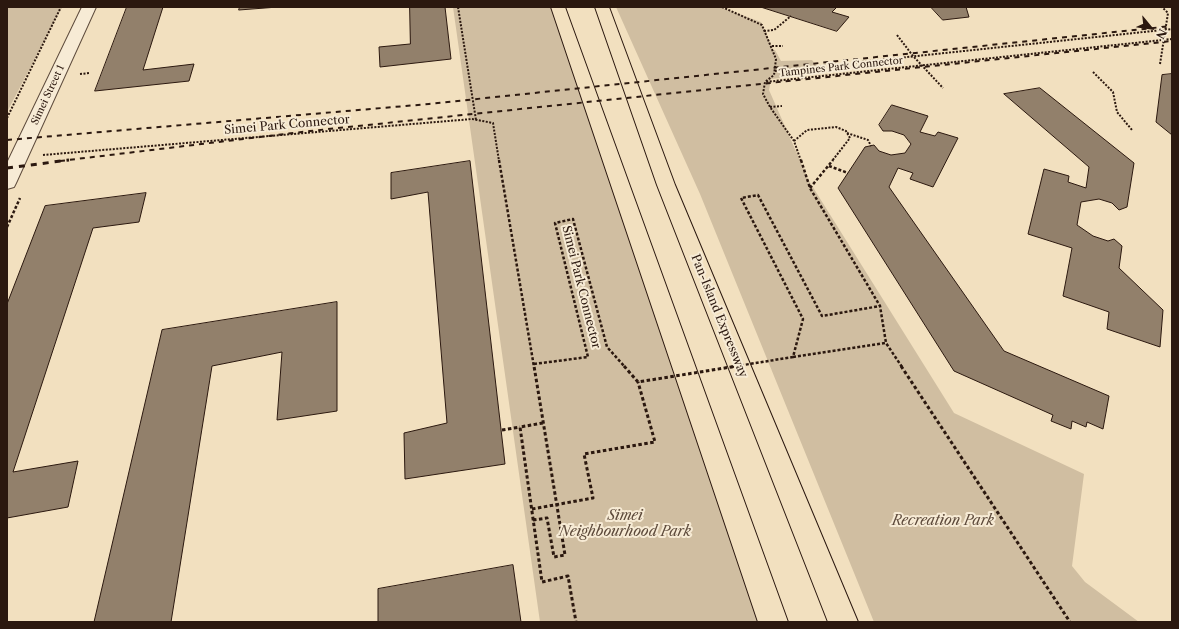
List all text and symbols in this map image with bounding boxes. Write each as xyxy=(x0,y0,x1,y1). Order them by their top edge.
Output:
north arrow xyxy=(1131,8,1171,48)
text: N xyxy=(1153,26,1170,41)
street label: Tampines Park Connector xyxy=(778,55,904,79)
street label: Simei Street 1 xyxy=(29,63,67,127)
street label: Simei Park Connector xyxy=(224,112,350,138)
street label: Simei Park Connector xyxy=(559,224,603,350)
street label: Pan-Island Expressway xyxy=(688,252,750,380)
park label: Simei Neighbourhood Park xyxy=(559,508,691,540)
park label: Recreation Park xyxy=(892,513,994,529)

